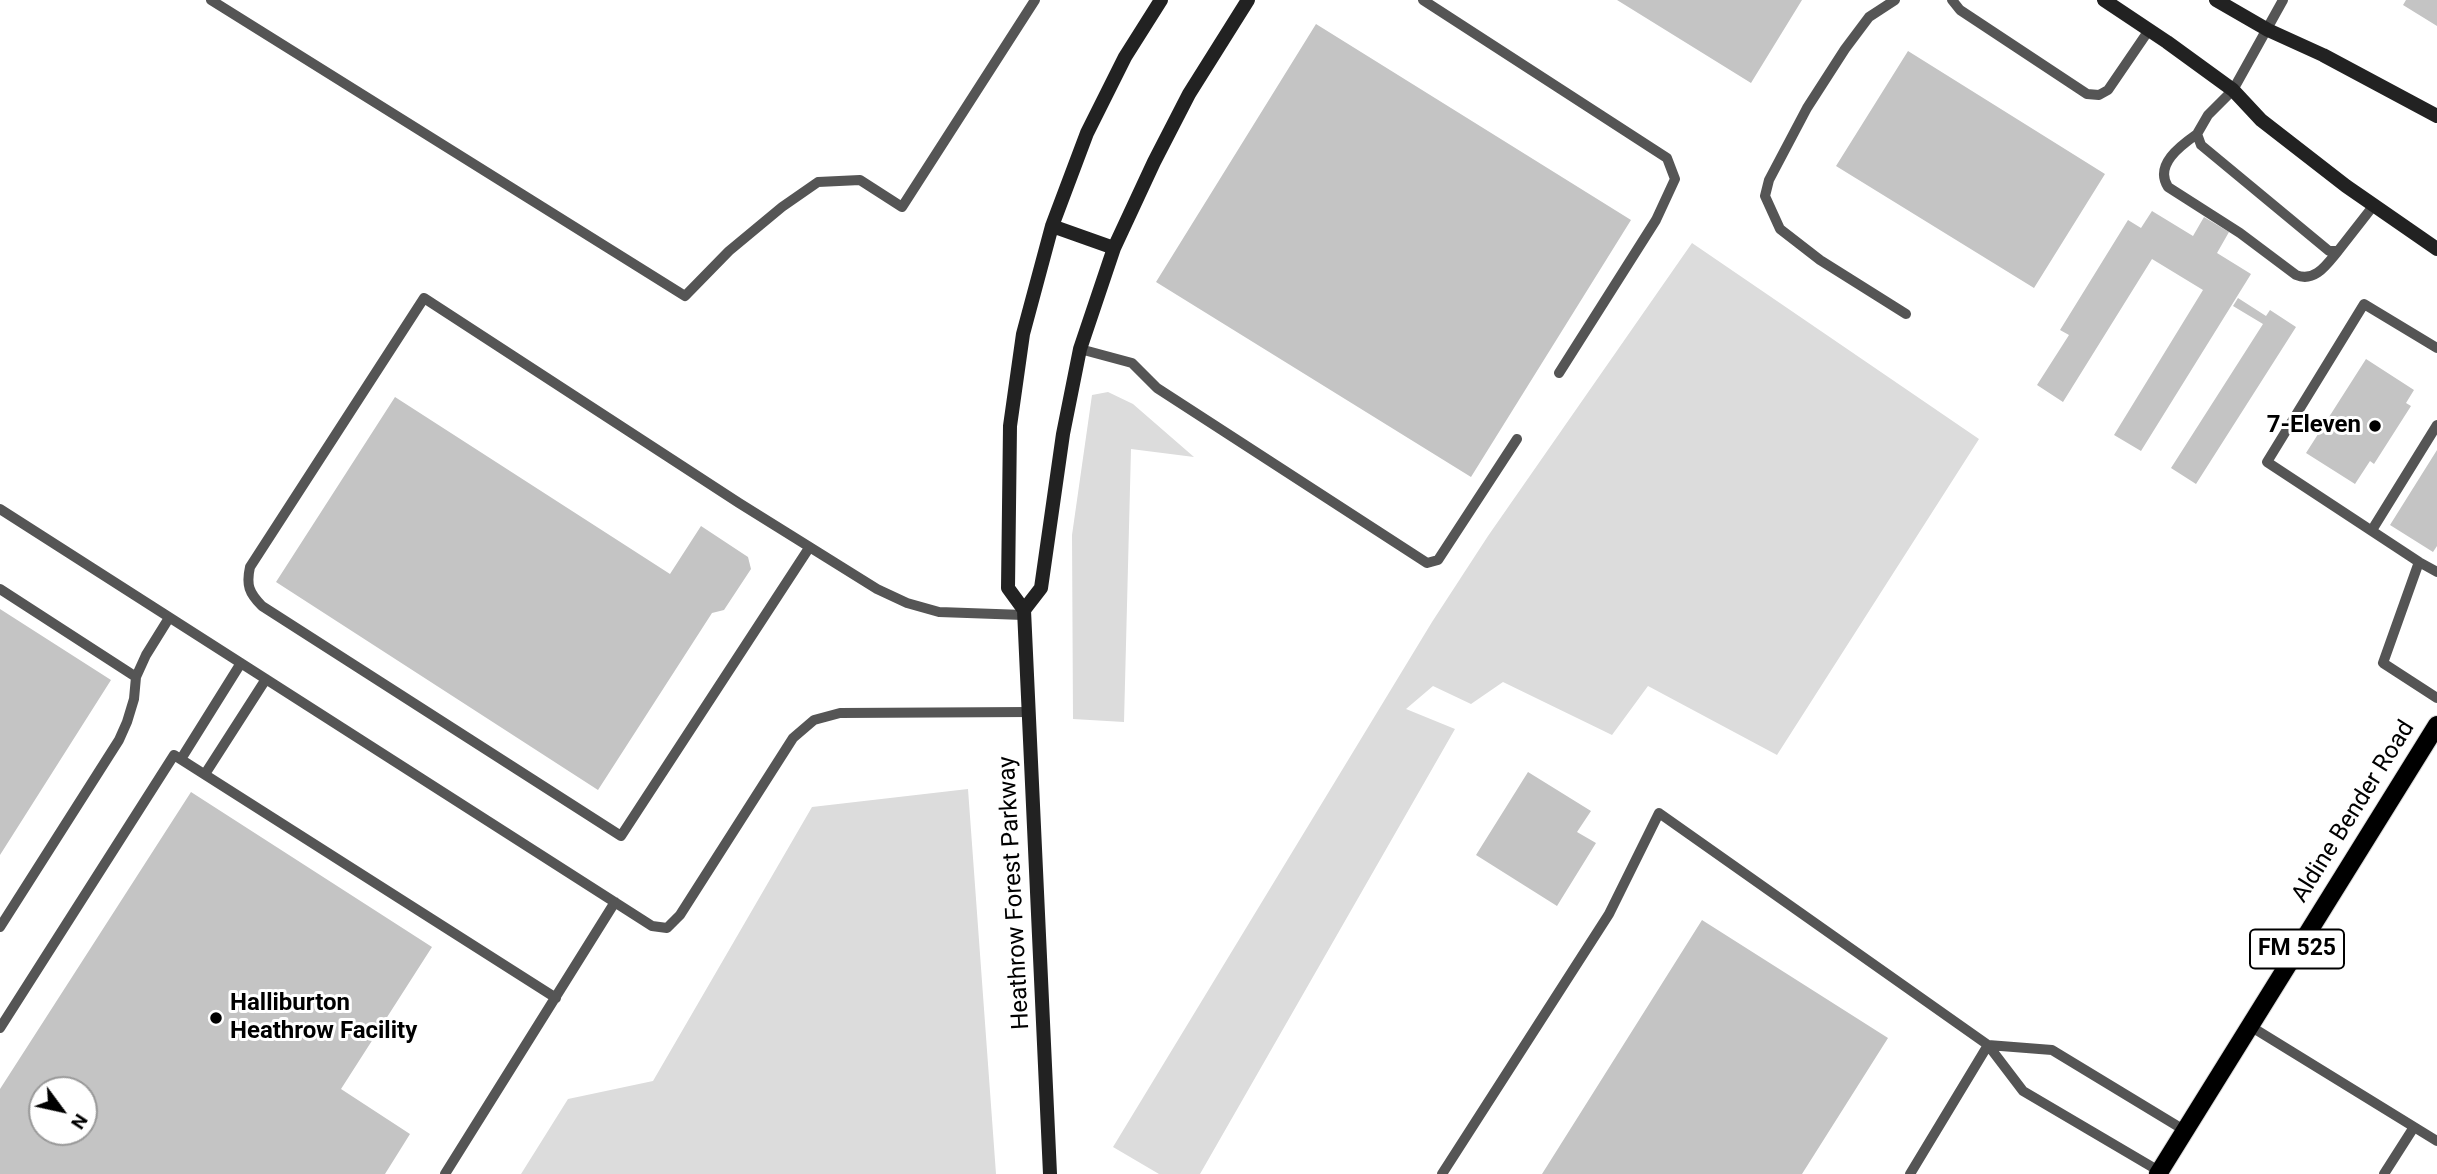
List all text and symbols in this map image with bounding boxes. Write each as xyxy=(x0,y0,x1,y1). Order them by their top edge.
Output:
place label: 7-Eleven xyxy=(2267,412,2361,440)
marker: 7-Eleven xyxy=(2367,418,2383,434)
street label: Aldine Bender Road xyxy=(2286,716,2422,908)
street label: Heathrow Forest Parkway xyxy=(993,756,1037,1030)
road number: FM 525 xyxy=(2250,930,2344,968)
place label: Halliburton Heathrow Facility xyxy=(230,990,417,1046)
marker: Halliburton Heathrow Facility xyxy=(208,1010,224,1026)
north arrow xyxy=(28,1076,98,1146)
text: N xyxy=(66,1110,93,1134)

